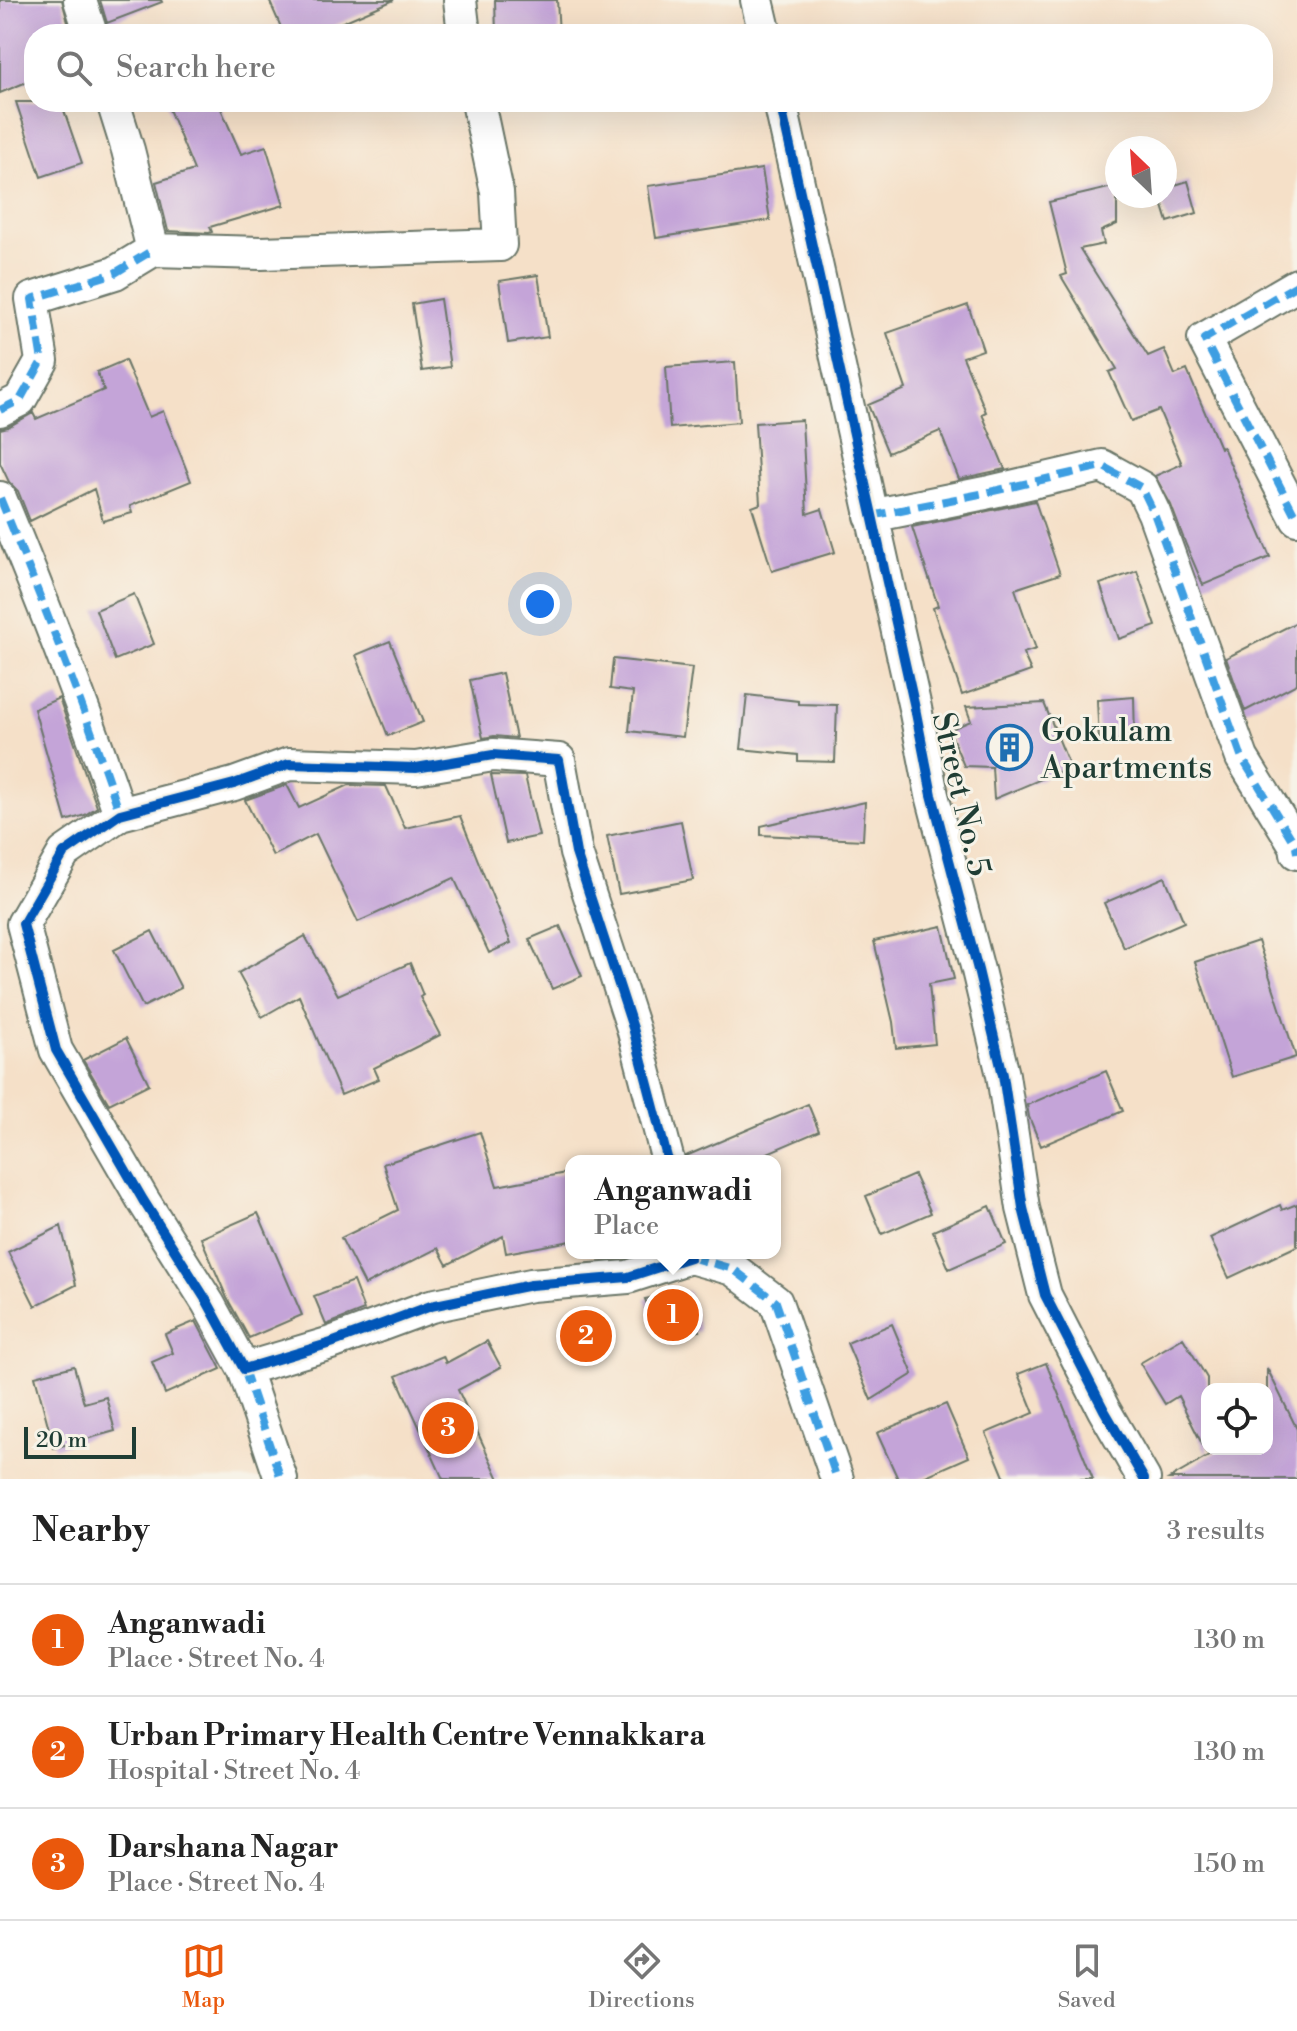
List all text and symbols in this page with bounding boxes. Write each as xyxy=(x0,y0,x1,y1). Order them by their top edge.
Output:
search box xyxy=(24,24,1273,112)
icon: search xyxy=(52,46,96,90)
text: Search here xyxy=(116,49,276,87)
north arrow xyxy=(1105,136,1177,208)
your location xyxy=(520,584,560,624)
street label: Street No. 5 xyxy=(923,709,999,880)
place label: Gokulam Apartments xyxy=(1040,711,1212,788)
building icon: Gokulam Apartments xyxy=(986,724,1034,772)
popup xyxy=(565,1155,781,1259)
text: Anganwadi xyxy=(594,1172,752,1210)
text: Place xyxy=(594,1210,659,1242)
pin: 1 xyxy=(647,1285,699,1345)
pin: 2 xyxy=(560,1306,612,1366)
map controls xyxy=(1201,1383,1273,1455)
button: locate xyxy=(1201,1383,1273,1455)
pin: 3 xyxy=(422,1398,474,1458)
scale bar xyxy=(24,1423,136,1459)
text: 20 m xyxy=(36,1427,87,1454)
text: Nearby xyxy=(32,1510,150,1552)
text: 3 results xyxy=(1167,1515,1265,1547)
text: Anganwadi xyxy=(108,1605,266,1643)
text: 1 xyxy=(52,1624,64,1656)
text: 130 m xyxy=(1194,1624,1265,1656)
text: Place · Street No. 4 xyxy=(108,1643,324,1675)
text: Urban Primary Health Centre Vennakkara xyxy=(108,1717,705,1755)
text: 2 xyxy=(50,1736,66,1768)
text: 130 m xyxy=(1194,1736,1265,1768)
text: Hospital · Street No. 4 xyxy=(108,1755,360,1787)
text: Darshana Nagar xyxy=(108,1829,339,1867)
text: 3 xyxy=(50,1848,66,1880)
text: 150 m xyxy=(1194,1848,1265,1880)
text: Place · Street No. 4 xyxy=(108,1867,324,1899)
tab: Map xyxy=(182,1939,226,2014)
tab: Directions xyxy=(589,1939,695,2014)
tab: Saved xyxy=(1058,1939,1115,2014)

